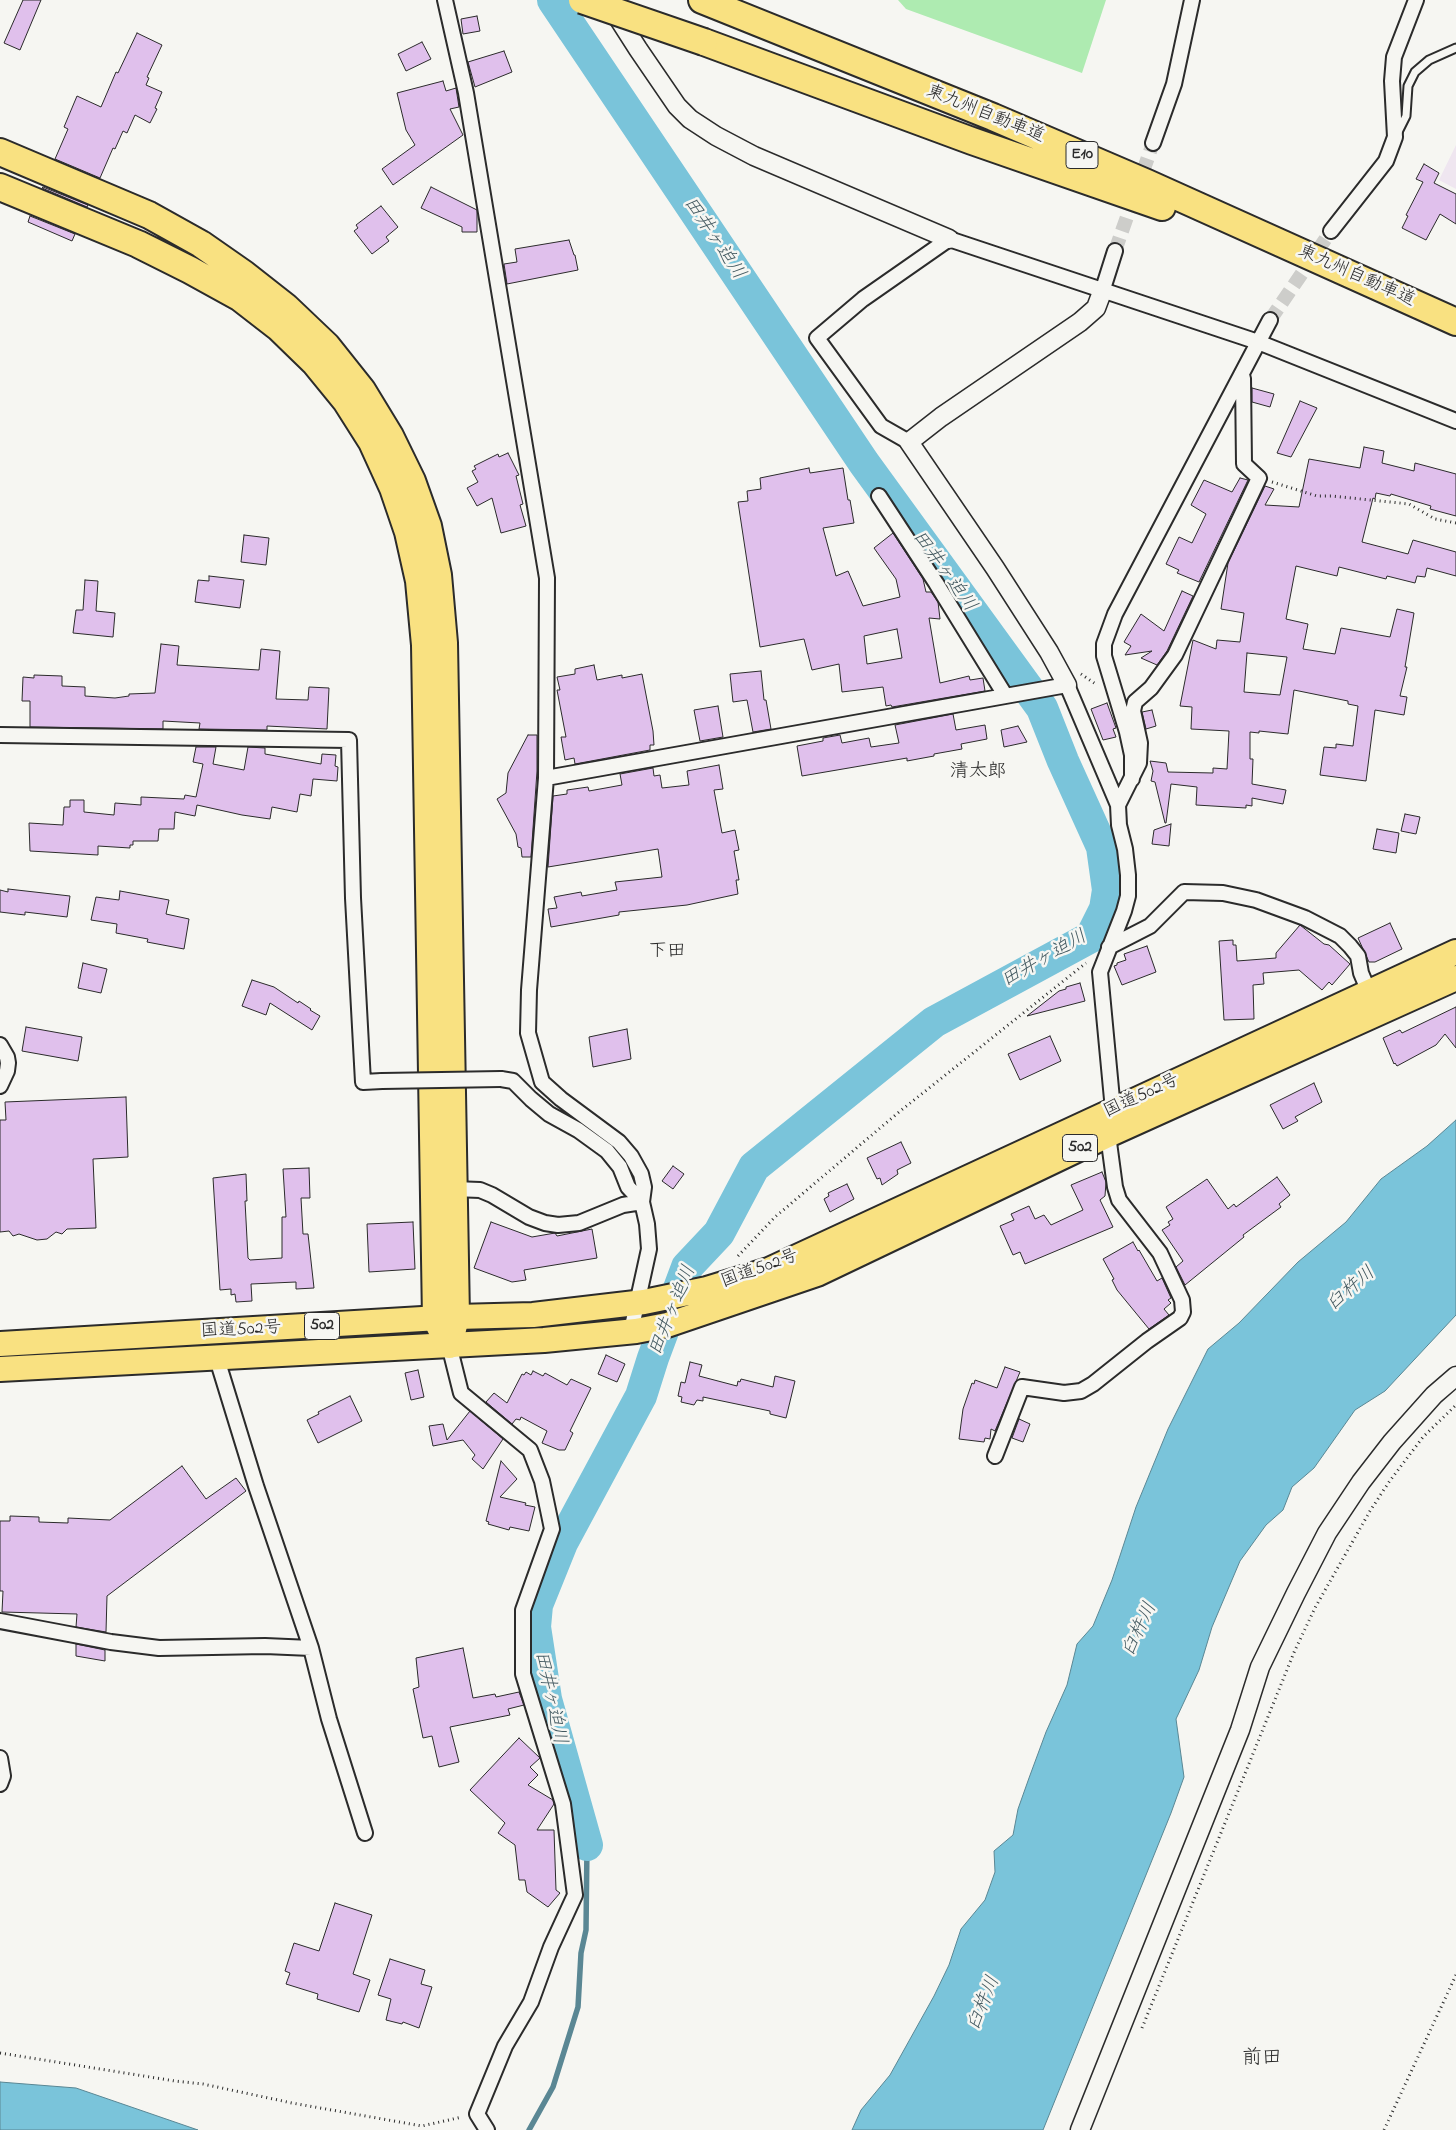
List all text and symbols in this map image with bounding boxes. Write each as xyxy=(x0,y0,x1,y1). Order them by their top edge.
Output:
street label: 東九州自動車道 xyxy=(923,81,1047,149)
road number: E10 xyxy=(1066,142,1098,168)
water label: 田井ヶ迫川 xyxy=(677,193,749,285)
street label: 東九州自動車道 xyxy=(1294,242,1418,312)
water label: 田井ヶ迫川 xyxy=(906,527,980,617)
district label: 清太郎 xyxy=(950,762,1006,784)
water label: 田井ヶ迫川 xyxy=(998,926,1092,994)
district label: 下田 xyxy=(648,942,686,964)
street label: 国道502号 xyxy=(1101,1070,1183,1124)
road number: 502 xyxy=(1062,1134,1098,1162)
street label: 国道502号 xyxy=(718,1246,802,1294)
water label: 田井ヶ迫川 xyxy=(646,1263,702,1359)
water label: 臼杵川 xyxy=(1323,1263,1381,1317)
road number: 502 xyxy=(304,1312,340,1340)
street label: 国道502号 xyxy=(200,1318,282,1344)
water label: 臼杵川 xyxy=(1119,1599,1163,1661)
water label: 田井ヶ迫川 xyxy=(528,1649,570,1747)
water label: 臼杵川 xyxy=(964,1973,1006,2035)
district label: 前田 xyxy=(1242,2048,1282,2072)

